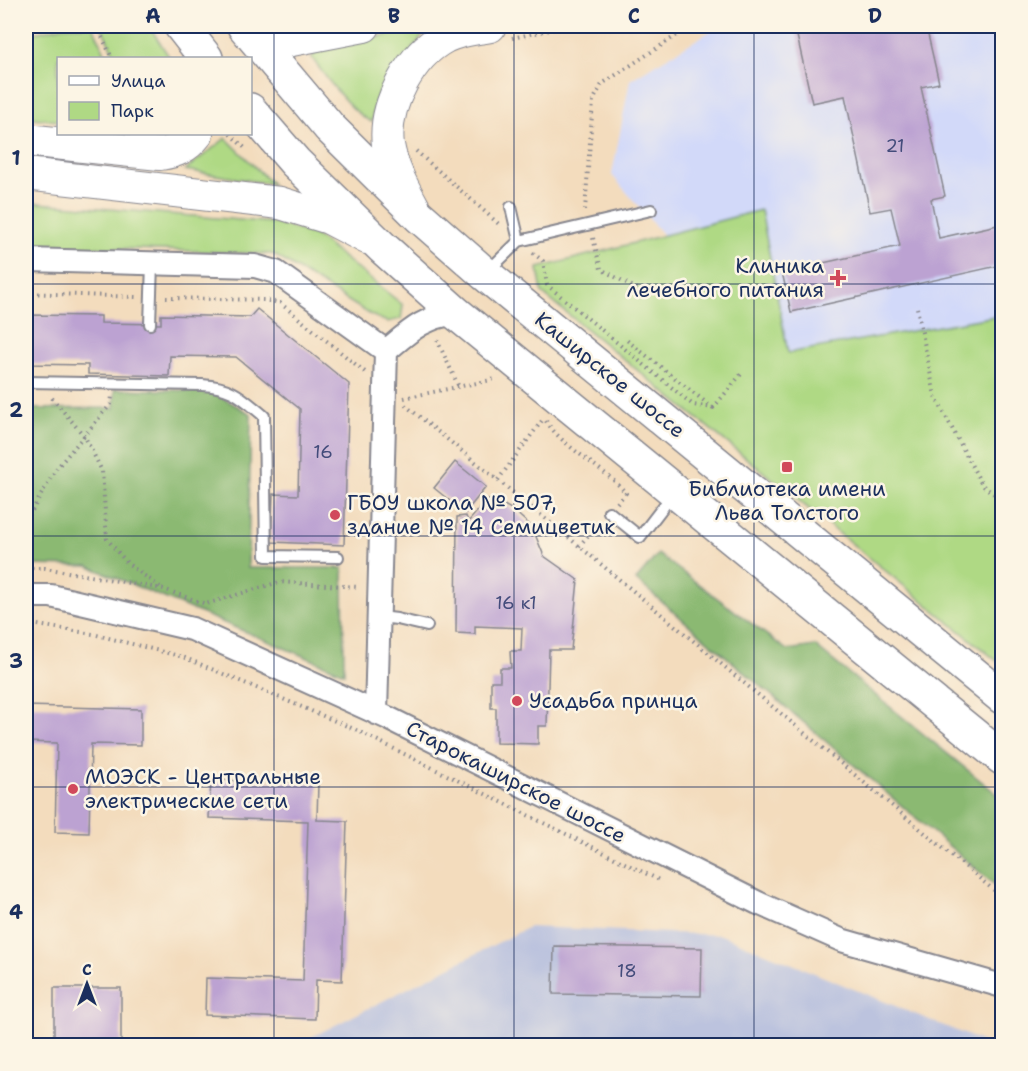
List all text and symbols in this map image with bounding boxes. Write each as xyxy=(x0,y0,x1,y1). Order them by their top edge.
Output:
text: A xyxy=(145,3,161,29)
text: B xyxy=(388,3,400,29)
text: C xyxy=(628,3,640,29)
text: D xyxy=(868,3,882,29)
legend xyxy=(57,57,252,135)
text: Улица xyxy=(111,69,165,93)
text: Парк xyxy=(111,99,154,123)
house number: 21 xyxy=(885,134,905,158)
text: 1 xyxy=(11,145,21,171)
place label: Клиника лечебного питания xyxy=(627,252,824,304)
marker: Клиника лечебного питания xyxy=(829,269,847,287)
street label: Каширское шоссе xyxy=(529,306,691,444)
text: 2 xyxy=(9,397,23,423)
house number: 16 xyxy=(313,440,333,464)
marker: Библиотека имени Льва Толстого xyxy=(780,460,794,474)
place label: Библиотека имени Льва Толстого xyxy=(688,475,886,527)
place label: ГБОУ школа № 507, здание № 14 Семицветик xyxy=(347,489,615,541)
marker: ГБОУ школа № 507, здание № 14 Семицветик xyxy=(328,508,342,522)
house number: 16 к1 xyxy=(495,591,537,615)
text: 3 xyxy=(9,648,23,674)
place label: Усадьба принца xyxy=(529,687,698,715)
marker: Усадьба принца xyxy=(510,694,524,708)
street label: Старокаширское шоссе xyxy=(401,714,631,850)
place label: МОЭСК - Центральные электрические сети xyxy=(85,763,321,815)
marker: МОЭСК - Центральные электрические сети xyxy=(66,782,80,796)
text: 4 xyxy=(9,899,23,925)
north arrow xyxy=(57,954,117,1014)
text: С xyxy=(82,959,92,980)
house number: 18 xyxy=(617,959,637,983)

